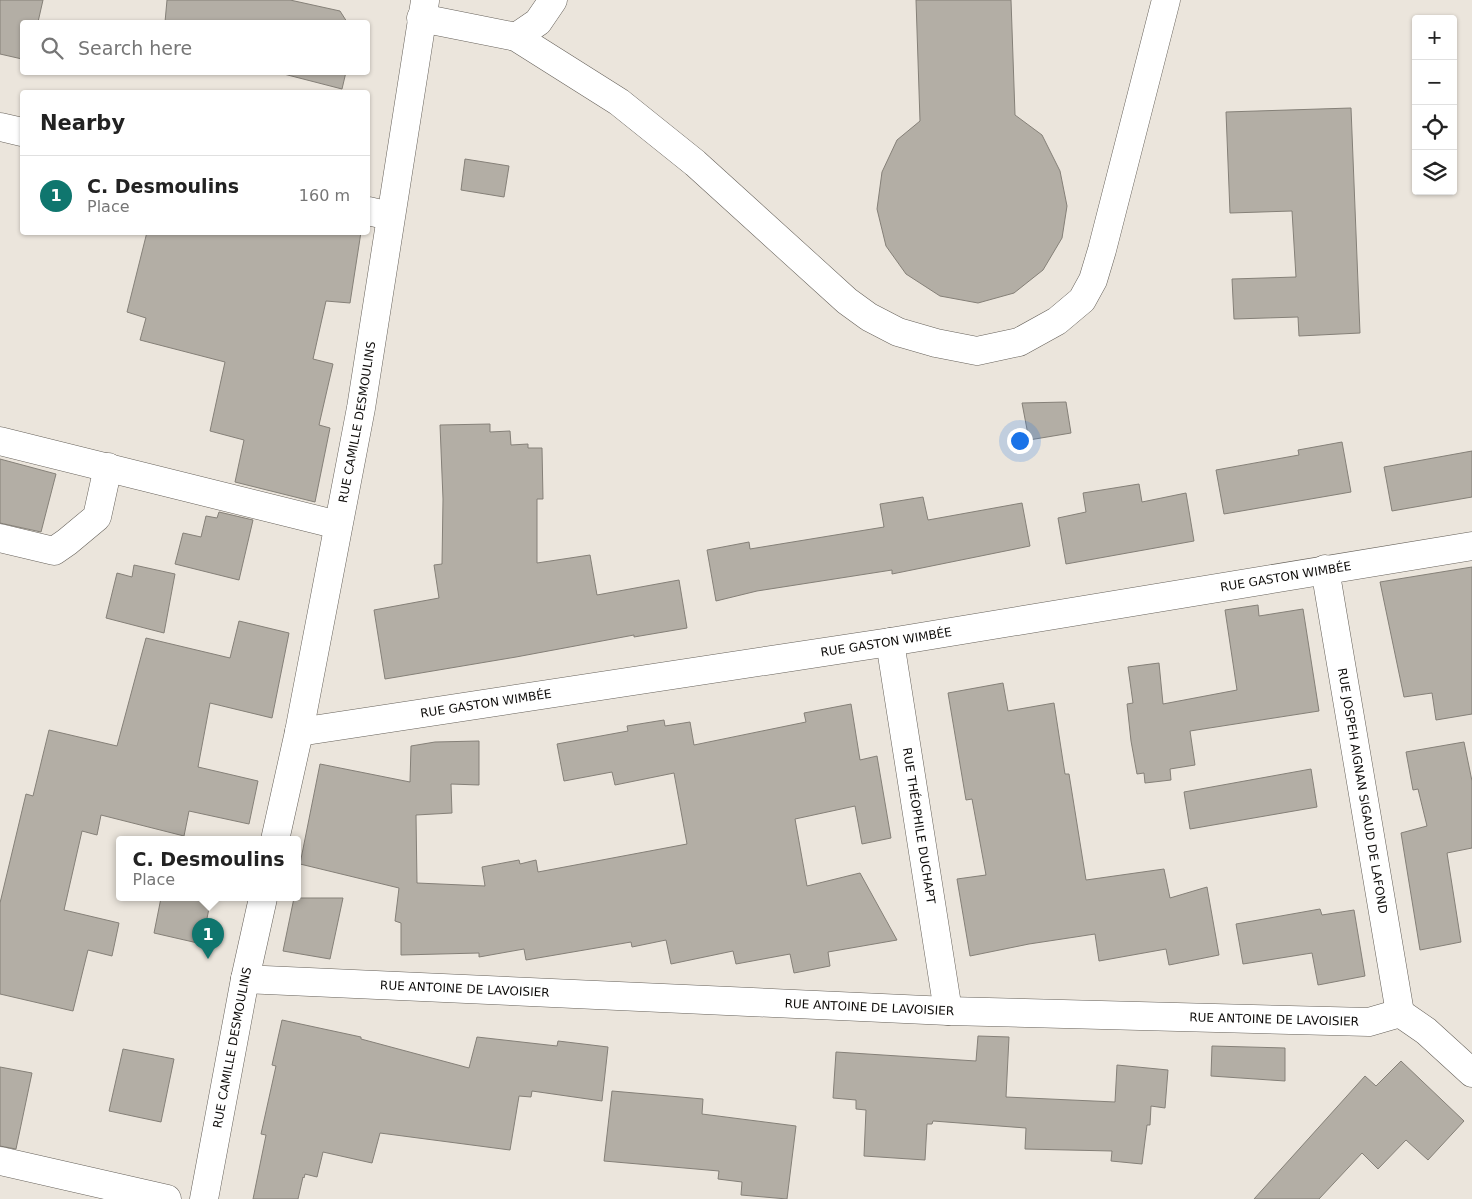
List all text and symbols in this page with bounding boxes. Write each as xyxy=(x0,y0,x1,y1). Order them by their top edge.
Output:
map controls xyxy=(1412,15,1457,195)
button: + xyxy=(1412,15,1457,60)
search box xyxy=(20,20,370,75)
icon: search xyxy=(38,34,66,62)
text: Search here xyxy=(78,37,192,59)
button: − xyxy=(1412,60,1457,105)
button: locate xyxy=(1412,105,1457,150)
text: Nearby xyxy=(40,111,125,135)
button: layers xyxy=(1412,150,1457,195)
text: C. Desmoulins xyxy=(87,175,239,197)
text: 1 xyxy=(50,186,62,205)
text: 160 m xyxy=(299,186,350,205)
text: Place xyxy=(87,197,130,216)
street label: RUE CAMILLE DESMOULINS xyxy=(336,340,378,504)
your location xyxy=(1007,428,1033,454)
street label: RUE GASTON WIMBÉE xyxy=(1219,559,1352,594)
street label: RUE GASTON WIMBÉE xyxy=(820,625,953,659)
street label: RUE JOSPEH AIGNAN SIGAUD DE LAFOND xyxy=(1335,667,1390,915)
street label: RUE GASTON WIMBÉE xyxy=(419,687,552,720)
street label: RUE THÉOPHILE DUCHAPT xyxy=(900,747,938,906)
popup xyxy=(116,836,301,901)
text: C. Desmoulins xyxy=(133,848,284,870)
text: Place xyxy=(133,870,175,889)
pin: 1 xyxy=(192,918,224,959)
street label: RUE CAMILLE DESMOULINS xyxy=(210,966,254,1129)
street label: RUE ANTOINE DE LAVOISIER xyxy=(380,978,550,1000)
street label: RUE ANTOINE DE LAVOISIER xyxy=(784,997,954,1018)
street label: RUE ANTOINE DE LAVOISIER xyxy=(1189,1010,1359,1029)

